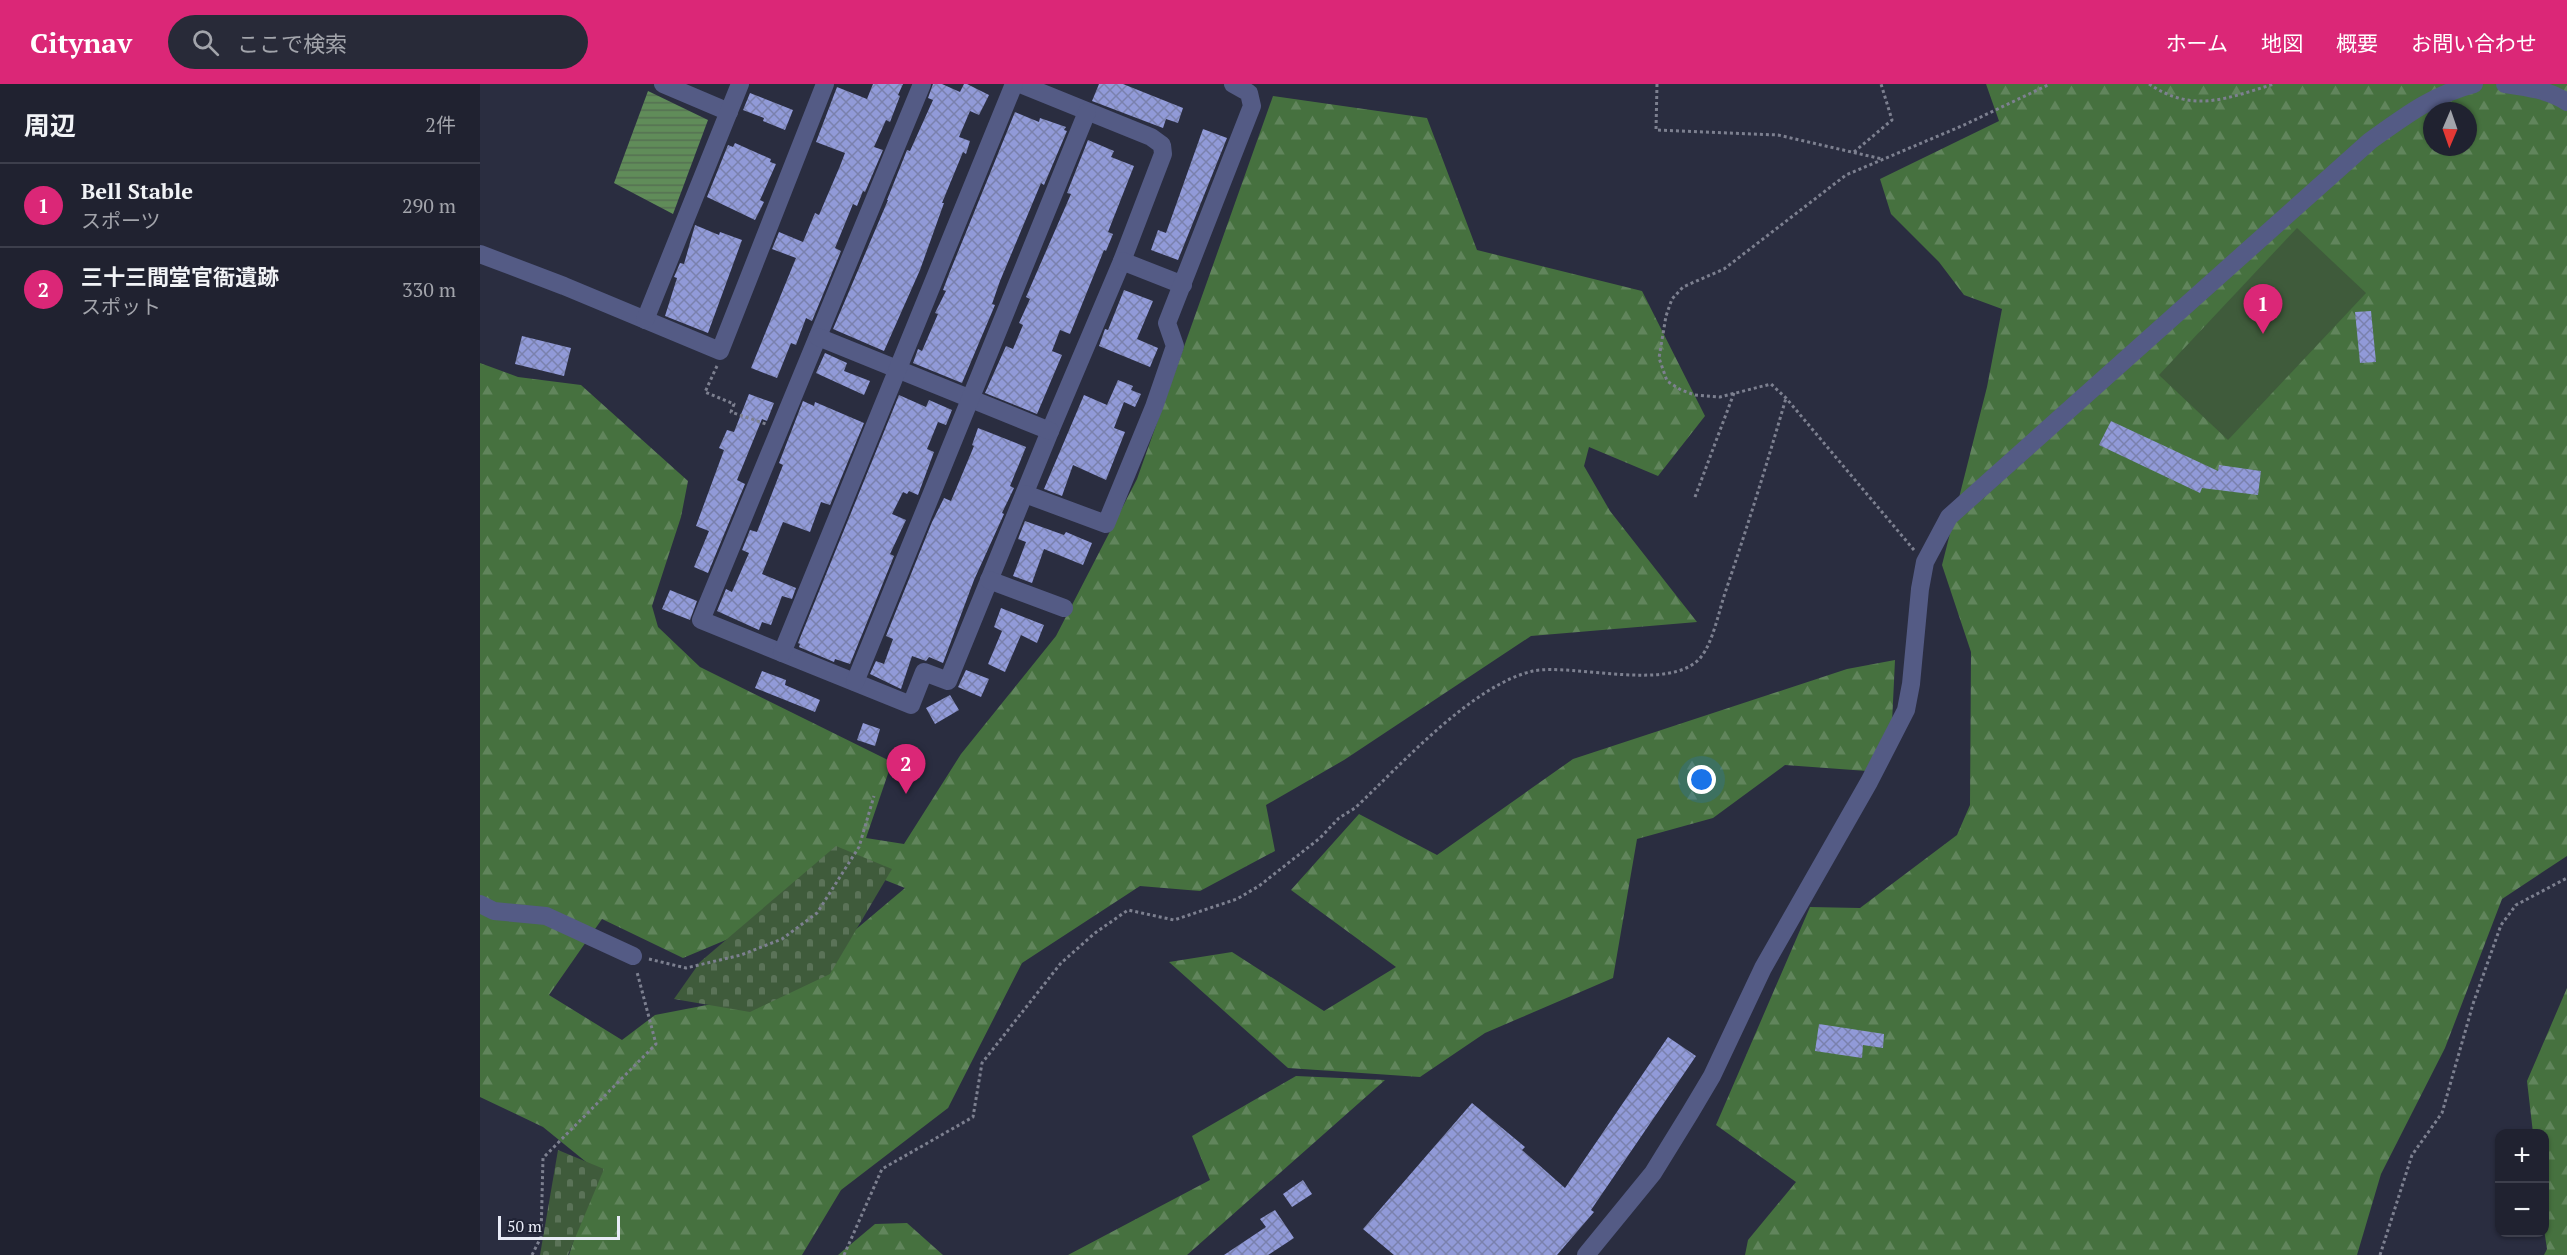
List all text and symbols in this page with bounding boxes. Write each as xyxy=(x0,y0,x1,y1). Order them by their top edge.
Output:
search box xyxy=(168,15,588,69)
text: Citynav xyxy=(30,24,132,61)
icon: search xyxy=(189,26,222,59)
text: ここで検索 xyxy=(237,29,347,58)
text: ホーム xyxy=(2166,29,2228,57)
text: 地図 xyxy=(2261,29,2303,57)
text: 概要 xyxy=(2336,29,2378,57)
text: お問い合わせ xyxy=(2411,29,2537,57)
north arrow xyxy=(2423,102,2477,156)
text: 周辺 xyxy=(24,108,76,142)
text: 2件 xyxy=(425,111,456,138)
text: Bell Stable xyxy=(81,176,193,205)
text: 1 xyxy=(38,192,49,219)
text: 290 m xyxy=(402,192,456,219)
text: スポーツ xyxy=(81,207,161,234)
text: 三十三間堂官衙遺跡 xyxy=(81,262,279,291)
text: 2 xyxy=(38,276,49,303)
text: 330 m xyxy=(402,276,456,303)
pin: 1 xyxy=(2244,284,2282,334)
text: スポット xyxy=(81,293,161,320)
pin: 2 xyxy=(886,744,926,794)
your location xyxy=(1687,765,1716,794)
map controls xyxy=(2495,1129,2549,1237)
button: + xyxy=(2495,1129,2549,1183)
button: − xyxy=(2495,1183,2549,1237)
scale bar xyxy=(498,1213,620,1240)
text: 50 m xyxy=(507,1215,542,1237)

